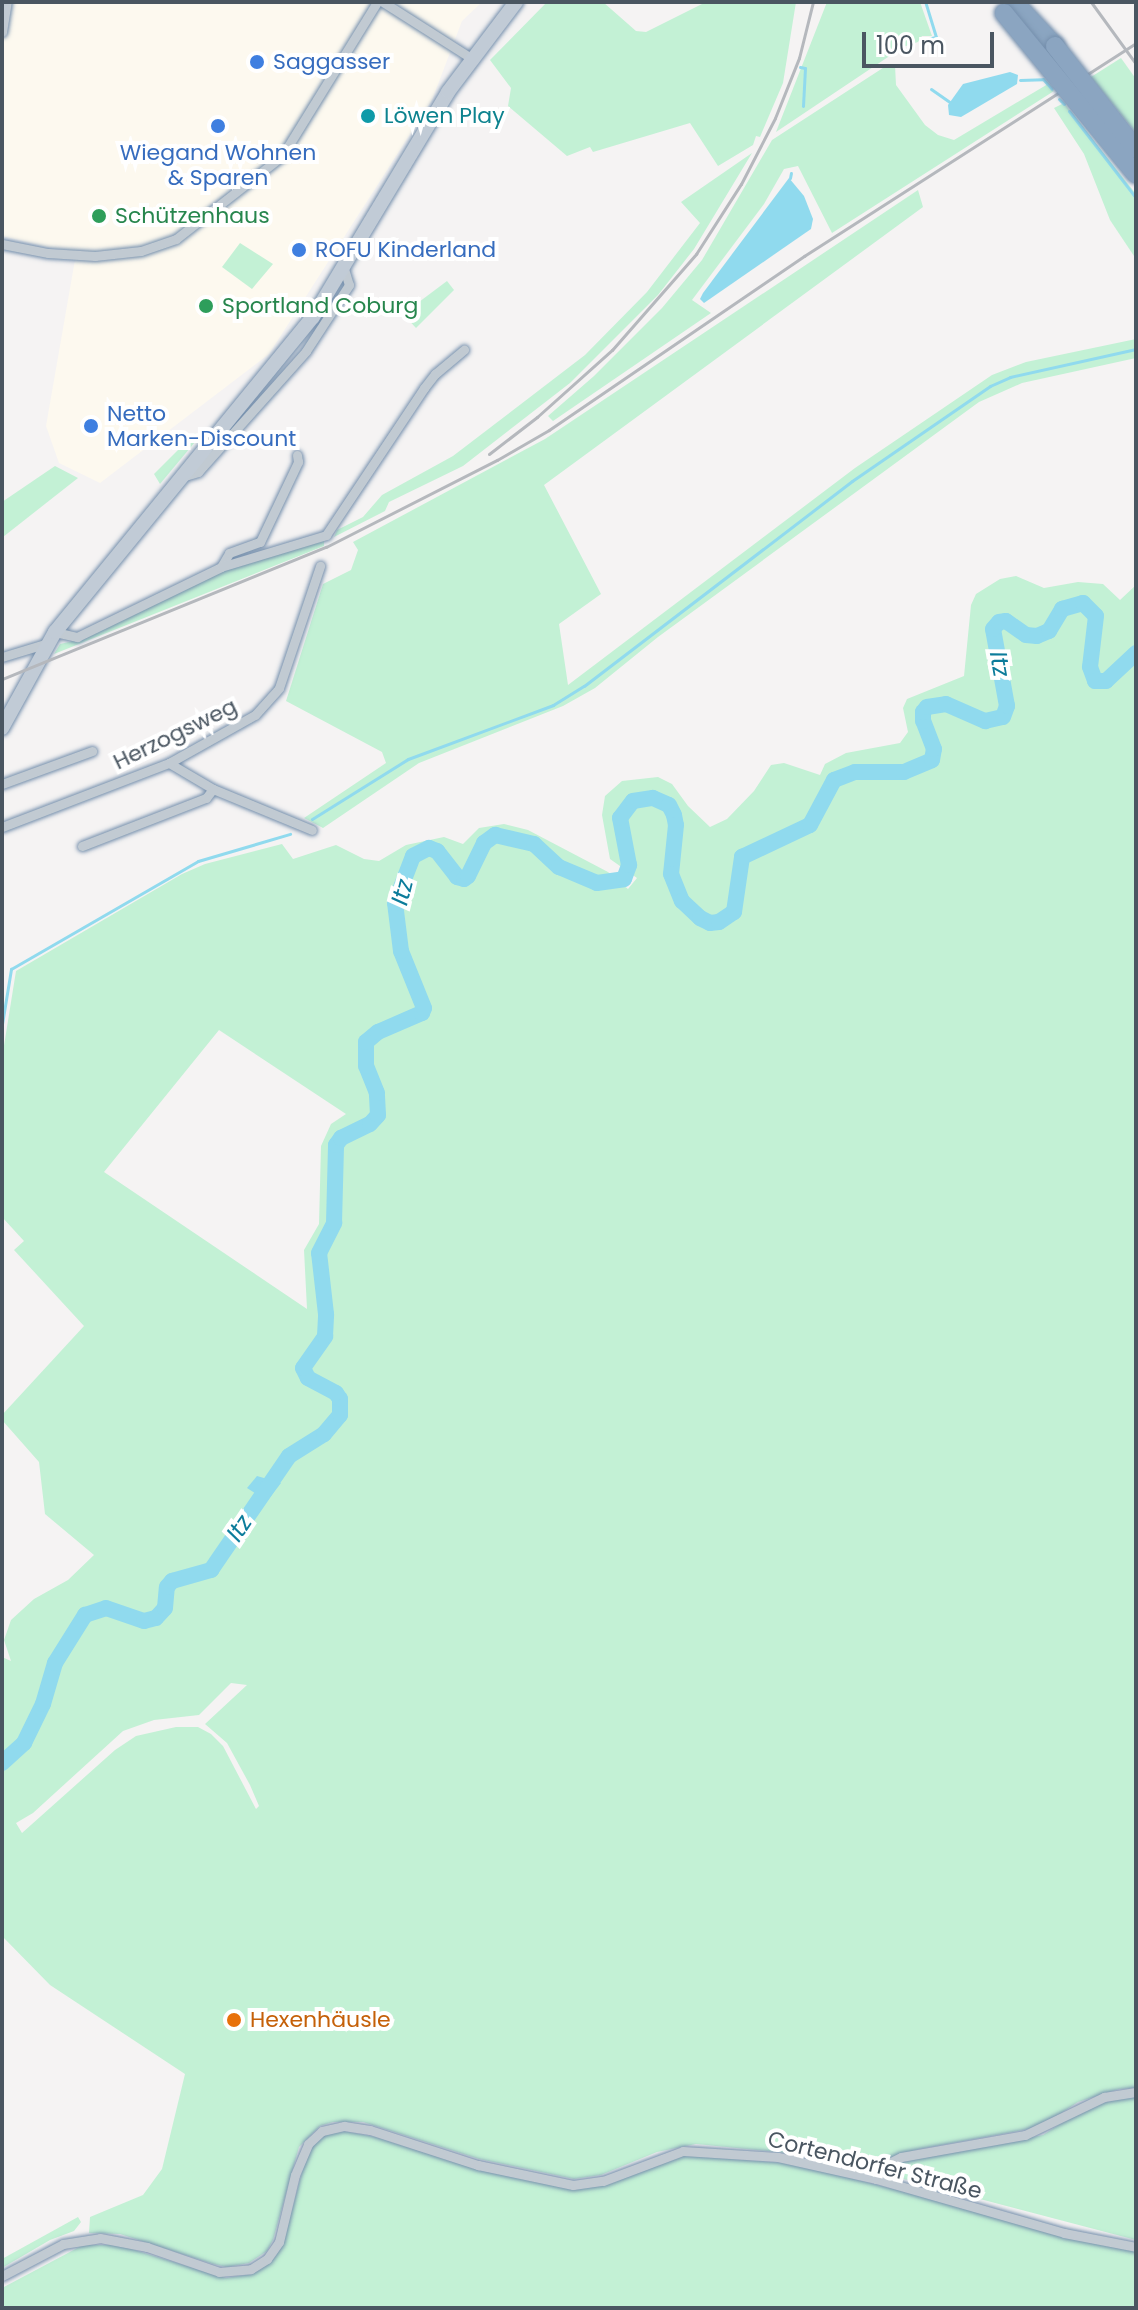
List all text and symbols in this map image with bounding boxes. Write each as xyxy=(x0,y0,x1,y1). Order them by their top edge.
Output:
scale bar xyxy=(866,16,998,66)
text: 100 m xyxy=(876,29,945,62)
place label: Saggasser xyxy=(273,49,390,75)
marker: Saggasser xyxy=(248,53,266,71)
place label: Löwen Play xyxy=(384,103,505,129)
marker: Löwen Play xyxy=(359,107,377,125)
marker: Wiegand Wohnen & Sparen xyxy=(209,117,227,135)
place label: Wiegand Wohnen & Sparen xyxy=(120,139,316,190)
place label: Schützenhaus xyxy=(115,203,270,229)
marker: Schützenhaus xyxy=(90,207,108,225)
place label: ROFU Kinderland xyxy=(315,237,496,263)
marker: ROFU Kinderland xyxy=(290,241,308,259)
place label: Sportland Coburg xyxy=(222,293,418,319)
marker: Sportland Coburg xyxy=(197,297,215,315)
place label: Netto Marken-Discount xyxy=(107,400,296,452)
marker: Netto Marken-Discount xyxy=(82,417,100,435)
water label: Itz xyxy=(984,649,1016,679)
street label: Herzogsweg xyxy=(109,693,241,775)
water label: Itz xyxy=(385,876,419,908)
water label: Itz xyxy=(220,1509,258,1547)
place label: Hexenhäusle xyxy=(250,2007,391,2033)
marker: Hexenhäusle xyxy=(225,2011,243,2029)
street label: Cortendorfer Straße xyxy=(765,2126,985,2204)

